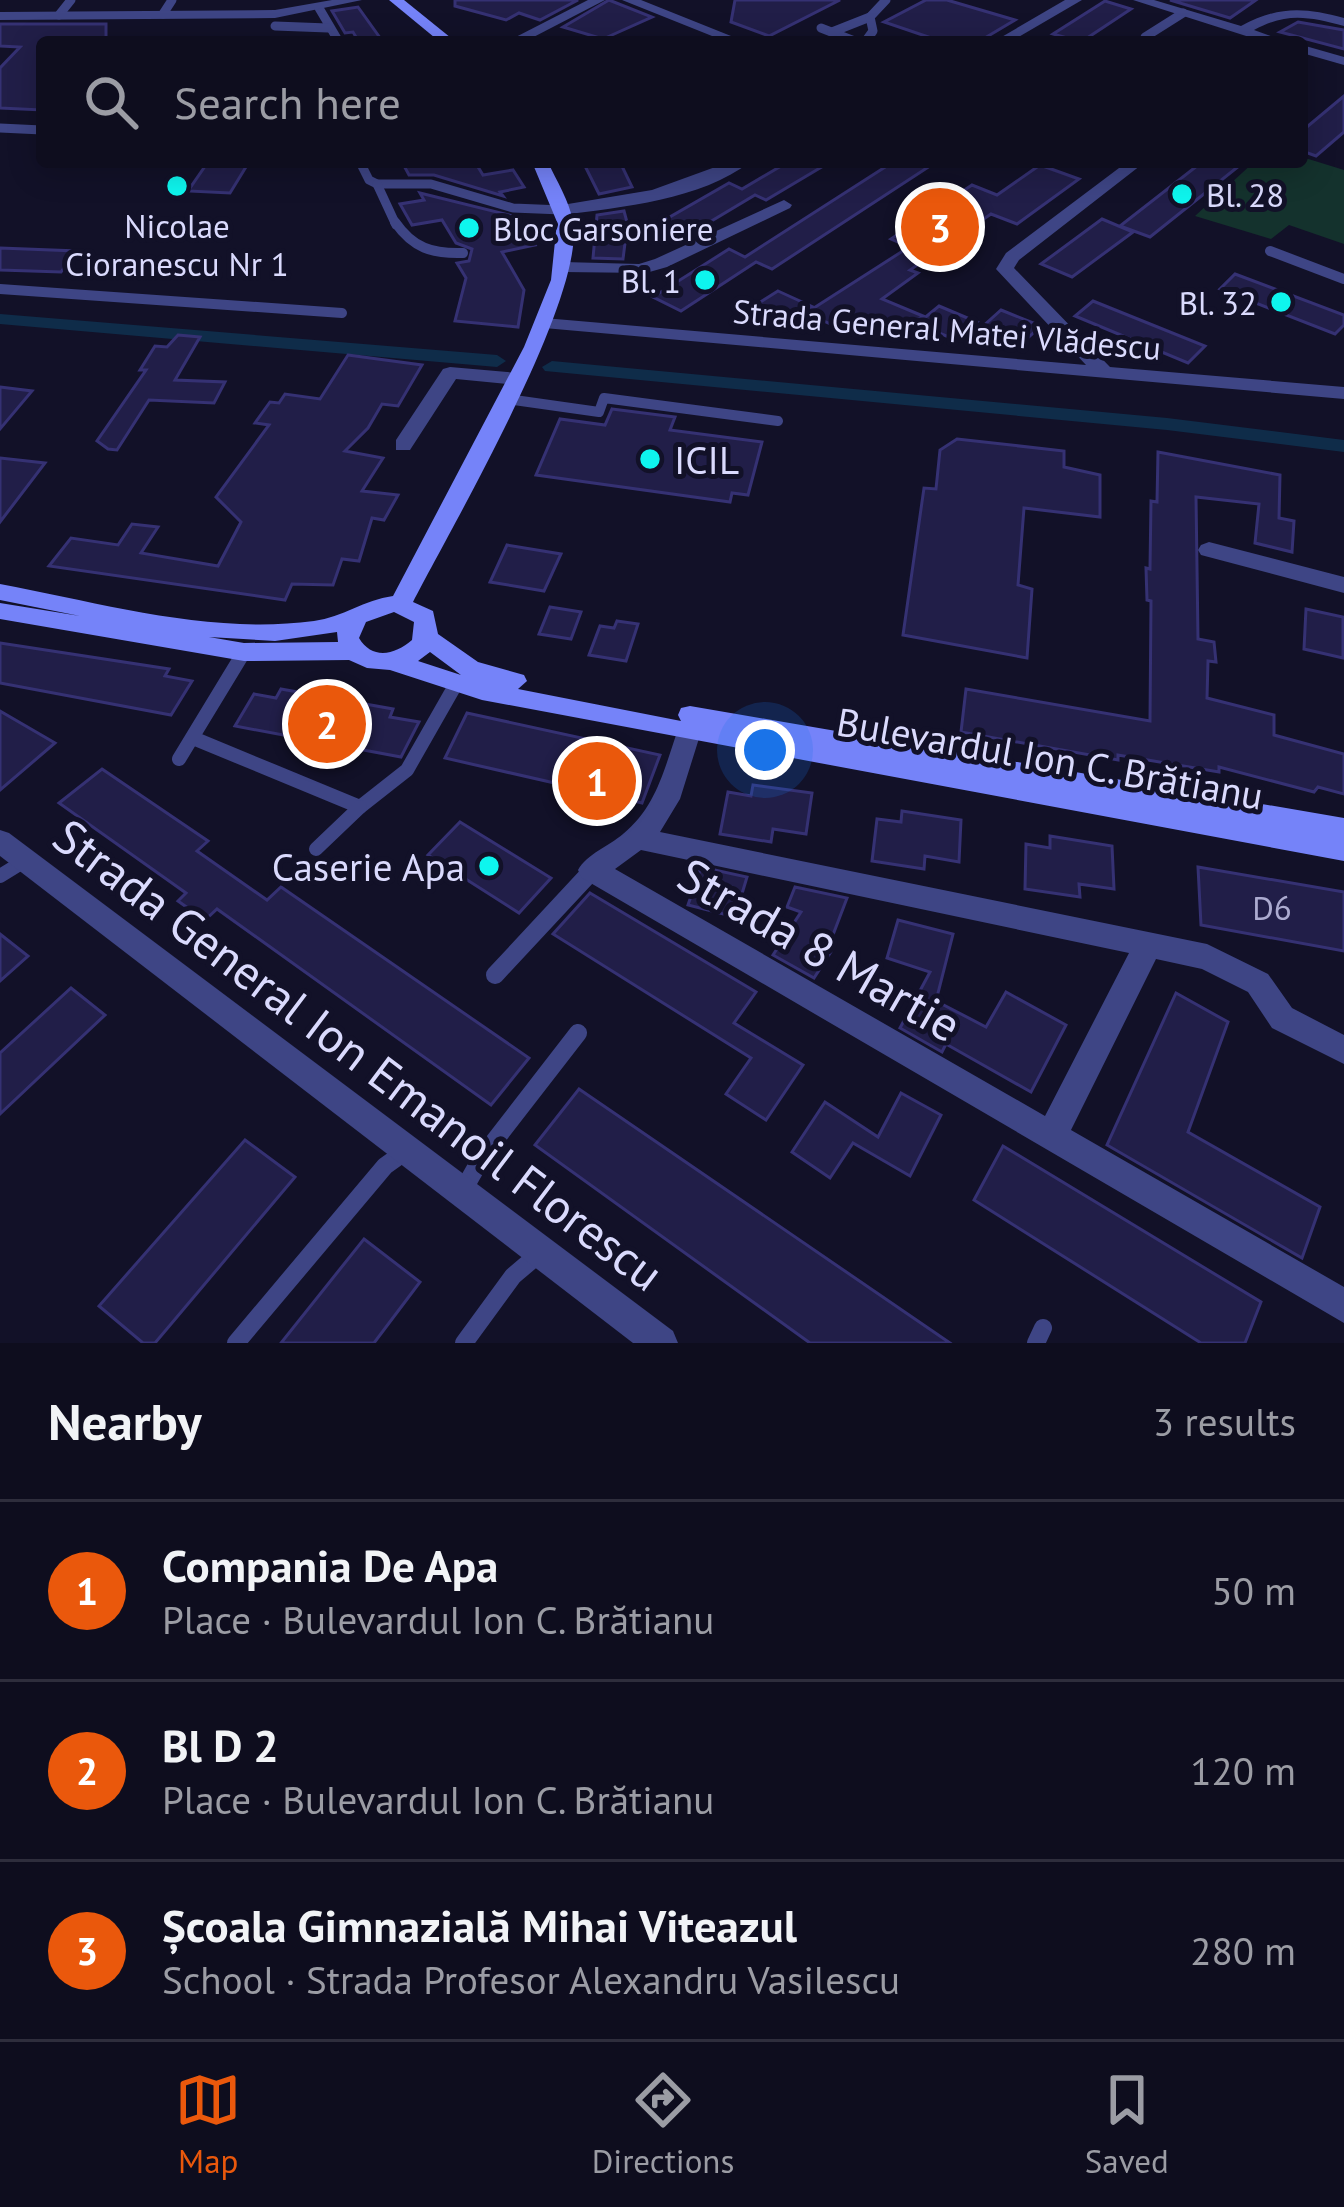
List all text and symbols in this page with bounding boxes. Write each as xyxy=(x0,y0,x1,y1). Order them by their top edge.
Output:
search box xyxy=(36,36,1308,168)
icon: search xyxy=(78,69,144,135)
text: Search here xyxy=(174,73,401,131)
marker: Nicolae Cioranescu Nr 1 xyxy=(164,173,190,199)
place label: Bl. 28 xyxy=(1206,173,1284,216)
marker: Bl. 28 xyxy=(1169,181,1195,207)
pin: 3 xyxy=(901,182,979,272)
place label: Nicolae Cioranescu Nr 1 xyxy=(65,204,289,285)
place label: Bloc Garsoniere xyxy=(493,207,714,250)
marker: Bloc Garsoniere xyxy=(456,215,482,241)
place label: Bl. 1 xyxy=(621,259,681,302)
marker: Bl. 1 xyxy=(692,267,718,293)
place label: Bl. 32 xyxy=(1179,281,1257,324)
street label: Strada General Matei Vlădescu xyxy=(731,289,1163,369)
marker: Bl. 32 xyxy=(1268,289,1294,315)
place label: ICIL xyxy=(674,434,739,485)
marker: ICIL xyxy=(637,446,663,472)
pin: 2 xyxy=(288,679,366,769)
street label: Bulevardul Ion C. Brătianu xyxy=(833,695,1267,821)
your location xyxy=(735,720,795,780)
pin: 1 xyxy=(558,736,636,826)
street label: Strada General Ion Emanoil Florescu xyxy=(42,804,676,1304)
place label: Caserie Apa xyxy=(272,841,465,892)
street label: Strada 8 Martie xyxy=(668,843,972,1055)
marker: Caserie Apa xyxy=(476,853,502,879)
house number: D6 xyxy=(1252,886,1292,929)
text: Nearby xyxy=(48,1388,202,1454)
text: 3 results xyxy=(1153,1396,1296,1447)
text: Compania De Apa xyxy=(162,1536,498,1594)
text: 1 xyxy=(76,1565,98,1616)
text: 50 m xyxy=(1211,1565,1296,1616)
text: Place · Bulevardul Ion C. Brătianu xyxy=(162,1594,714,1645)
text: Bl D 2 xyxy=(162,1716,279,1774)
text: 2 xyxy=(76,1745,98,1796)
text: 120 m xyxy=(1190,1745,1296,1796)
text: Place · Bulevardul Ion C. Brătianu xyxy=(162,1774,714,1825)
text: Școala Gimnazială Mihai Viteazul xyxy=(162,1896,797,1954)
text: 3 xyxy=(76,1925,98,1976)
text: 280 m xyxy=(1190,1925,1296,1976)
text: School · Strada Profesor Alexandru Vasilescu xyxy=(162,1954,900,2005)
tab: Map xyxy=(175,2067,241,2182)
tab: Directions xyxy=(592,2067,734,2182)
tab: Saved xyxy=(1085,2067,1169,2182)

